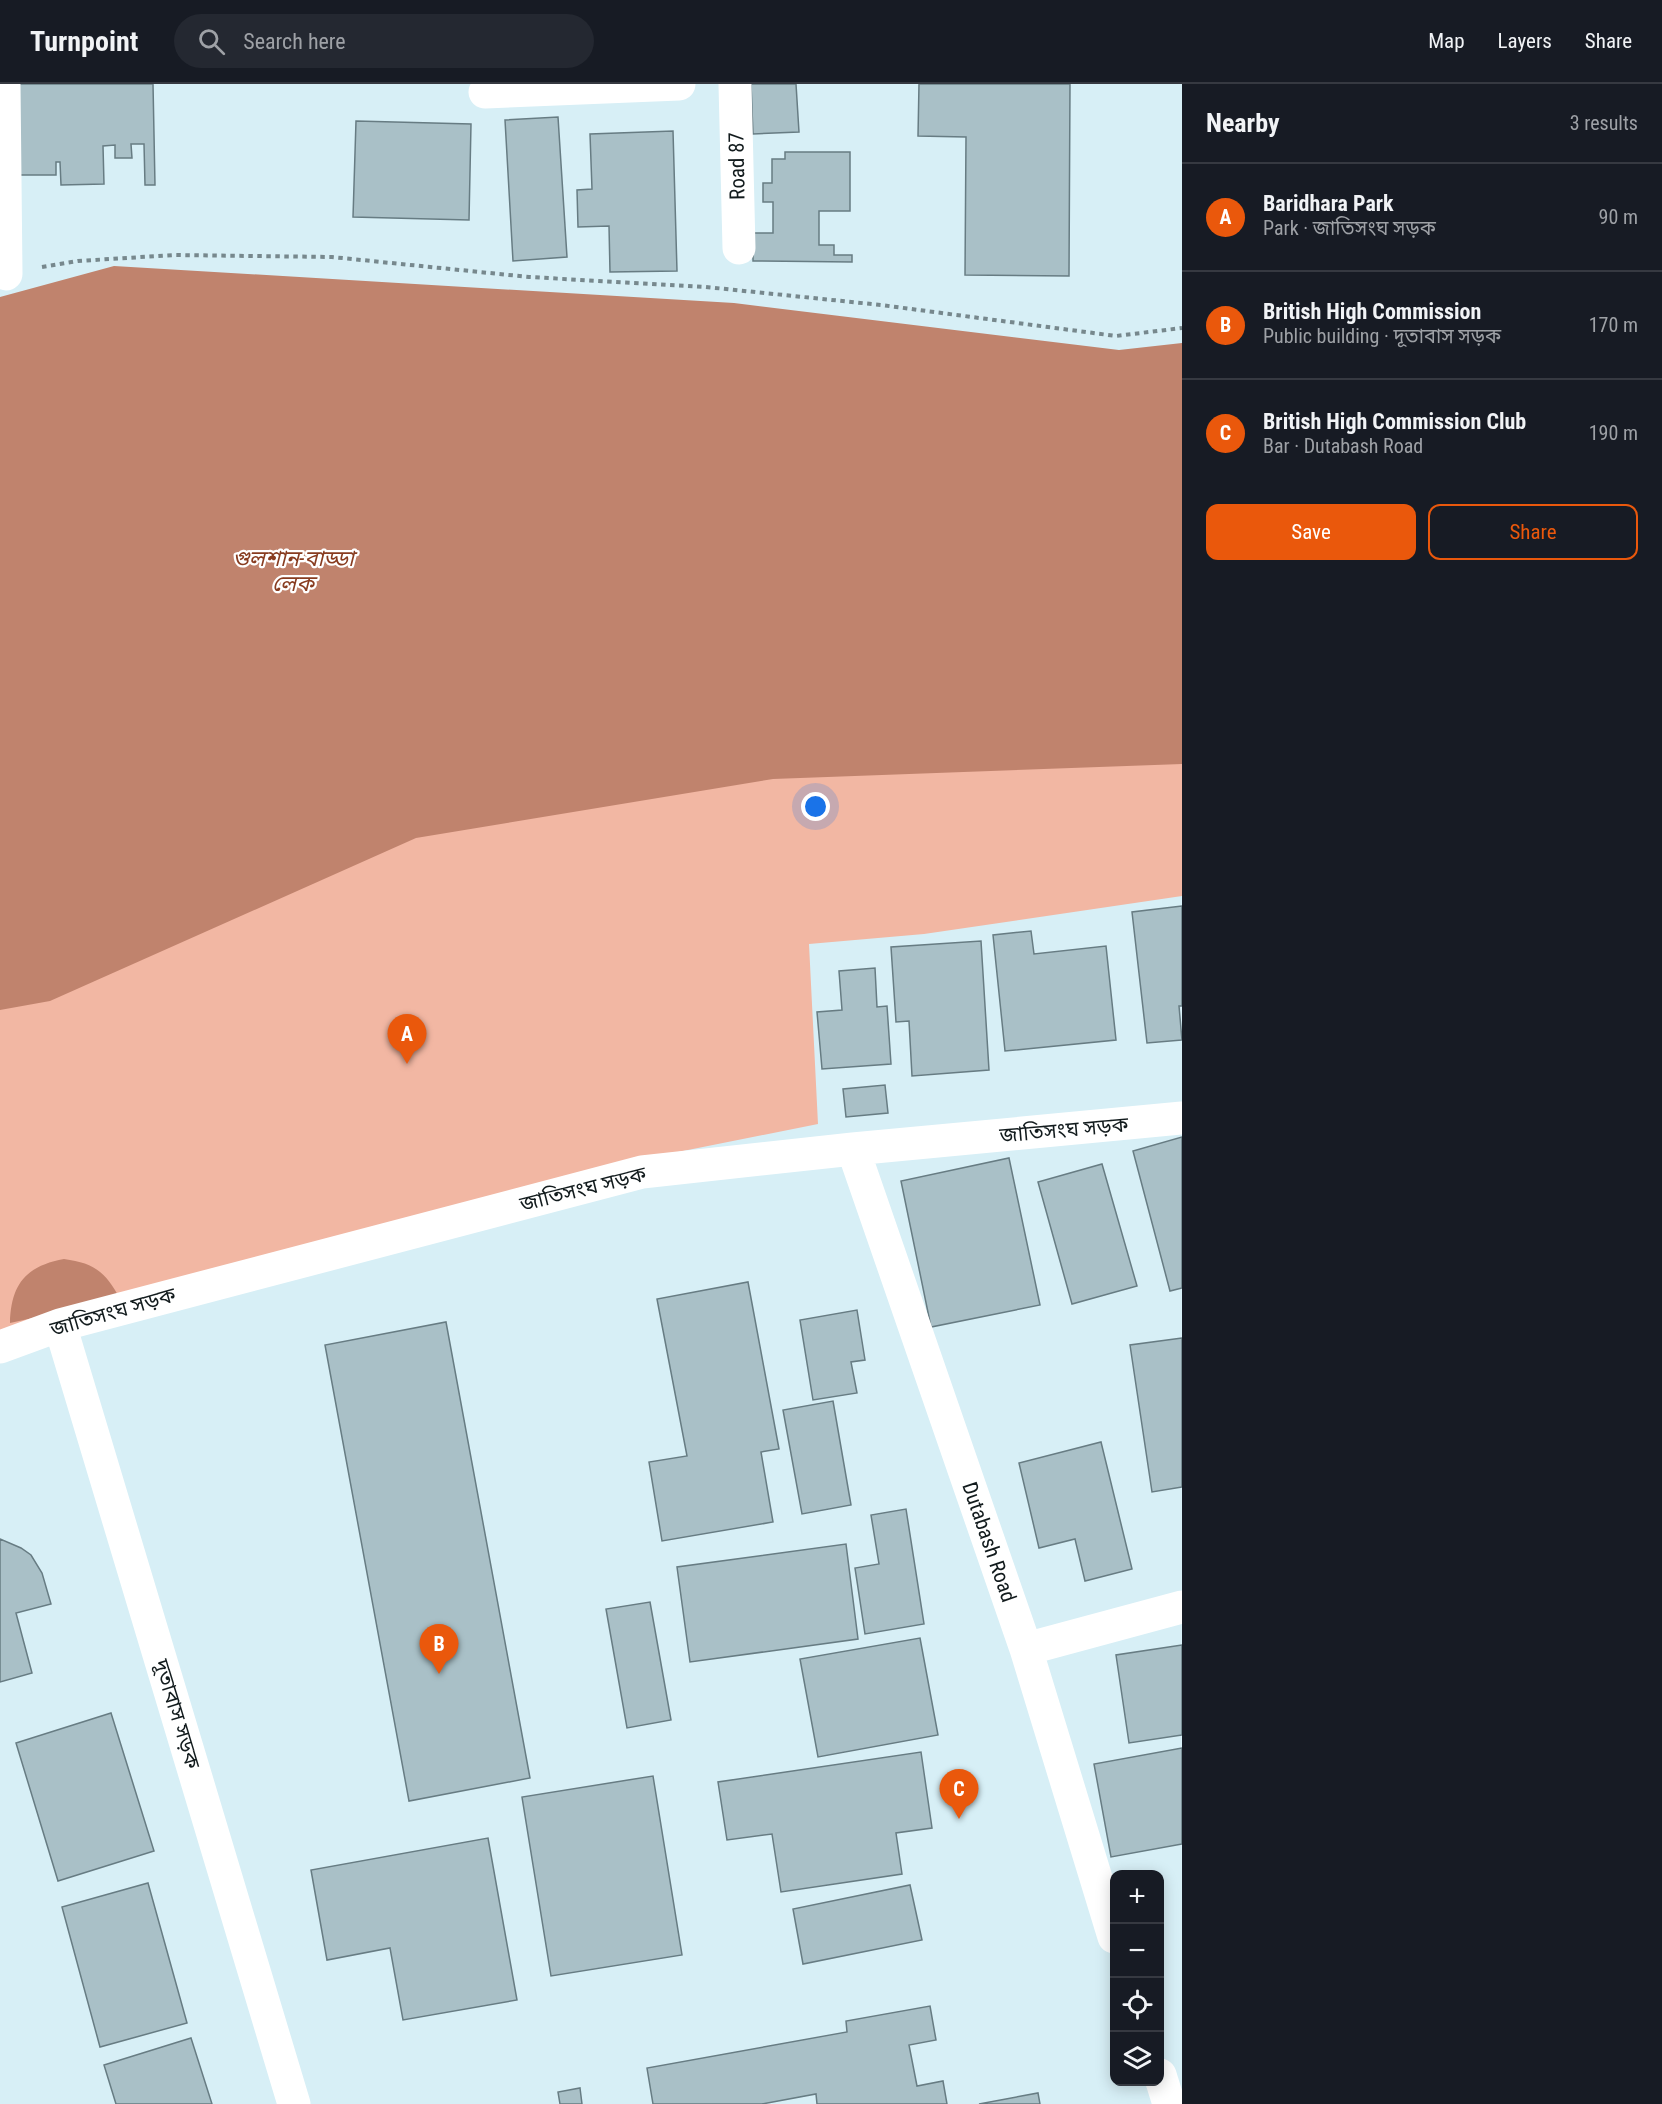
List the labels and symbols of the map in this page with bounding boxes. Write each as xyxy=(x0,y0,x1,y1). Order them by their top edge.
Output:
street label: Road 87 xyxy=(724,132,750,200)
water label: গুলশান-বাড্ডা লেক xyxy=(232,546,358,596)
your location xyxy=(801,792,830,821)
pin: A xyxy=(388,1014,426,1064)
street label: জাতিসংঘ সড়ক xyxy=(998,1112,1130,1148)
street label: জাতিসংঘ সড়ক xyxy=(516,1161,650,1217)
street label: জাতিসংঘ সড়ক xyxy=(47,1282,179,1342)
street label: Dutabash Road xyxy=(957,1479,1021,1605)
pin: B xyxy=(420,1624,458,1674)
street label: দূতাবাস সড়ক xyxy=(149,1655,205,1773)
pin: C xyxy=(940,1770,978,1819)

